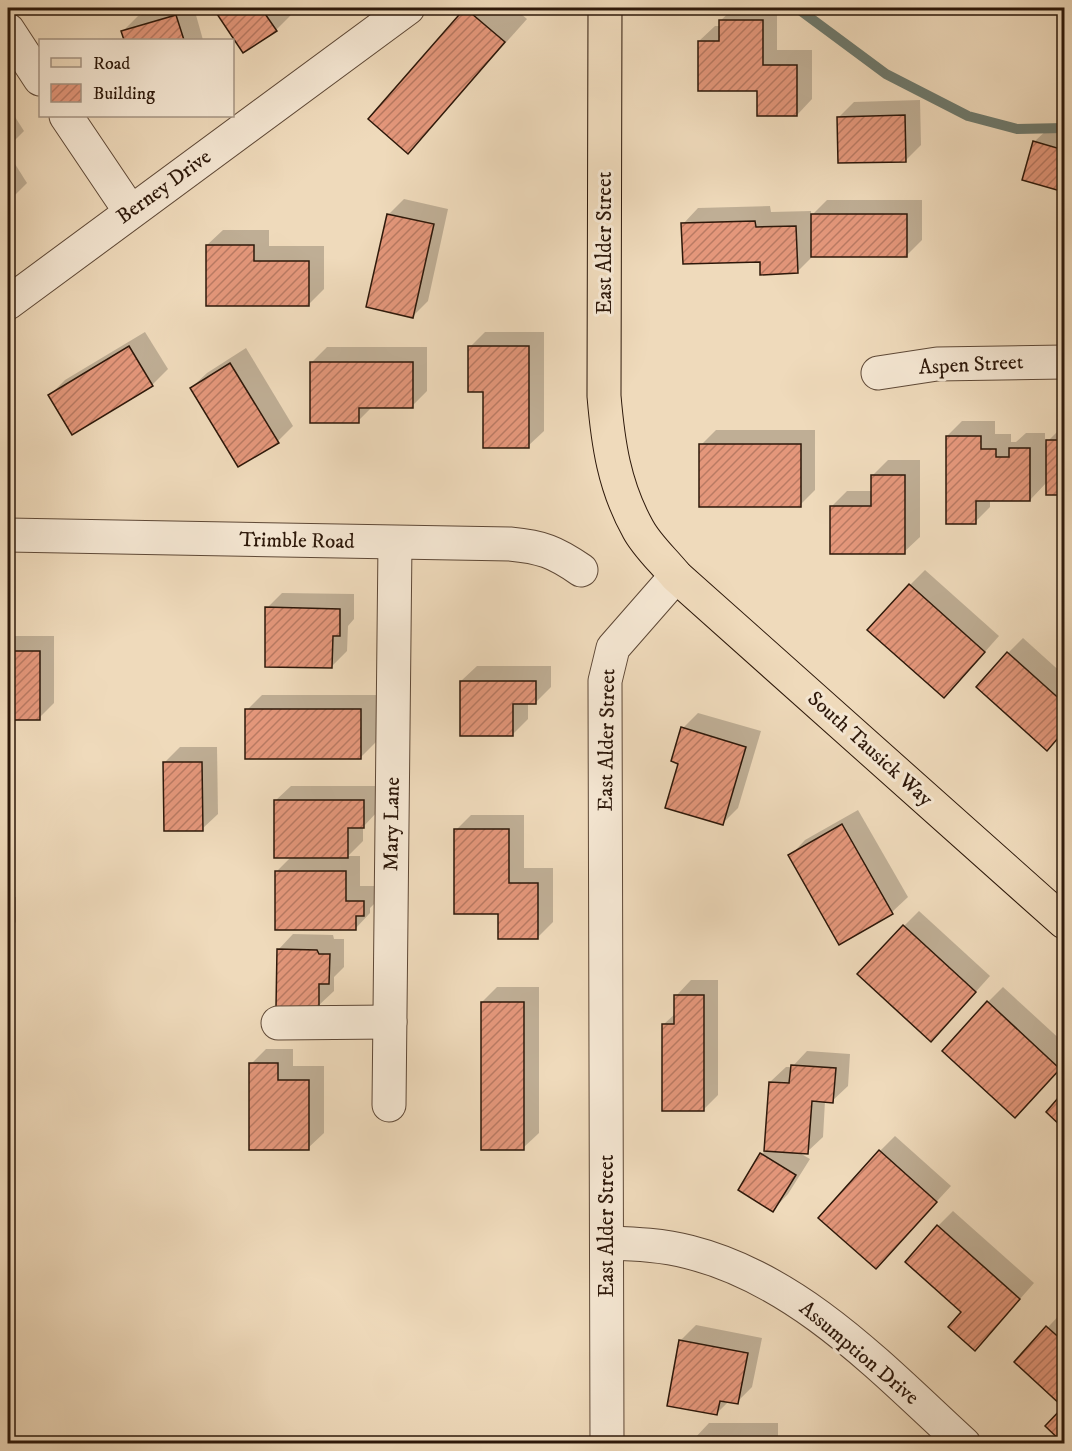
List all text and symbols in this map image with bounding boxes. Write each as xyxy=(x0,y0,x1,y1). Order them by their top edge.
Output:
legend xyxy=(39,39,234,117)
text: Road xyxy=(93,53,130,75)
text: Building xyxy=(93,83,155,105)
street label: Berney Drive xyxy=(112,144,217,230)
street label: East Alder Street xyxy=(592,171,618,314)
street label: Aspen Street xyxy=(918,349,1024,381)
street label: Trimble Road xyxy=(239,527,355,555)
street label: East Alder Street xyxy=(593,668,621,812)
street label: South Tausick Way xyxy=(802,686,939,813)
street label: Mary Lane xyxy=(378,776,406,871)
street label: East Alder Street xyxy=(594,1154,620,1297)
street label: Assumption Drive xyxy=(794,1295,924,1411)

